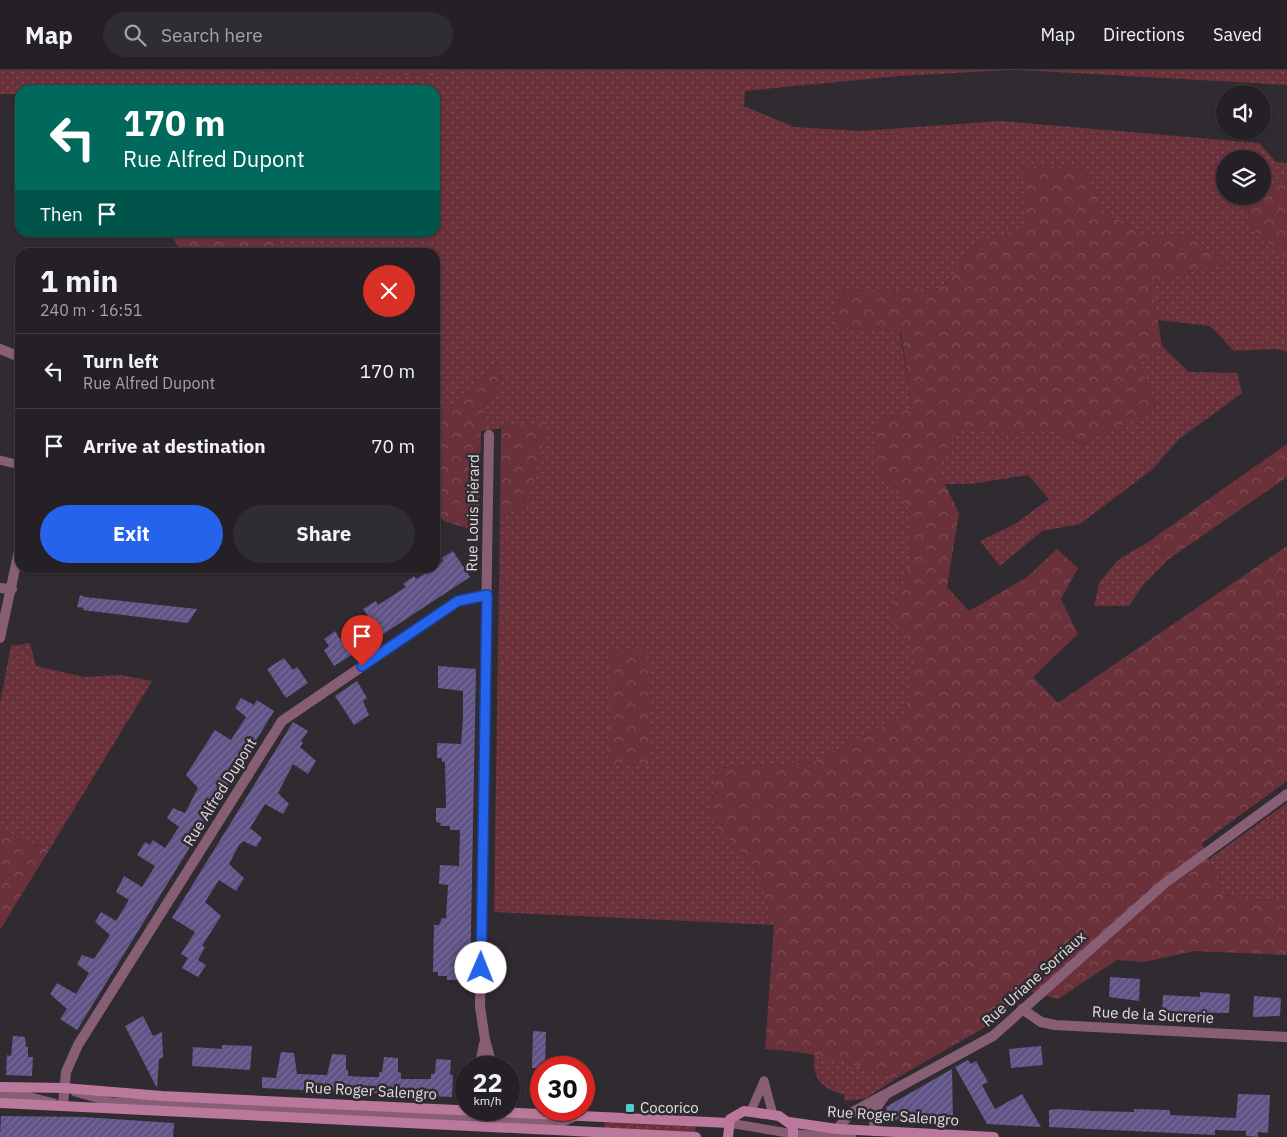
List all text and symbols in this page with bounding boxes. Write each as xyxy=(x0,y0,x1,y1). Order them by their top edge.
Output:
search box xyxy=(103,12,453,57)
text: Map xyxy=(25,19,73,51)
icon: search xyxy=(121,21,149,49)
text: Search here xyxy=(161,23,263,47)
text: Map xyxy=(1040,23,1075,46)
text: Directions xyxy=(1103,23,1185,46)
text: Saved xyxy=(1213,23,1262,46)
map controls xyxy=(1216,85,1271,205)
button: sound xyxy=(1216,85,1271,140)
text: 170 m xyxy=(123,100,226,146)
icon: left xyxy=(40,105,105,170)
text: Rue Alfred Dupont xyxy=(123,144,305,173)
button: layers xyxy=(1216,150,1271,205)
icon: arrive xyxy=(93,200,121,228)
text: Then xyxy=(40,202,83,226)
text: 1 min xyxy=(40,261,118,300)
button: close xyxy=(363,265,415,317)
text: 240 m · 16:51 xyxy=(40,300,142,320)
text: Turn left xyxy=(83,349,159,373)
icon: left xyxy=(40,357,68,385)
text: 170 m xyxy=(360,359,415,383)
text: Rue Alfred Dupont xyxy=(83,373,215,393)
icon: arrive xyxy=(40,432,68,460)
text: Arrive at destination xyxy=(83,434,266,458)
text: 70 m xyxy=(371,434,415,458)
street label: Rue Louis Piérard xyxy=(462,454,483,572)
button: Exit xyxy=(40,505,223,563)
button: Share xyxy=(233,505,415,563)
pin xyxy=(341,615,383,666)
icon: arrive xyxy=(348,622,376,650)
street label: Rue Alfred Dupont xyxy=(179,734,260,849)
street label: Rue Uriane Sorriaux xyxy=(978,927,1090,1030)
position arrow xyxy=(454,941,506,993)
street label: Rue de la Sucrerie xyxy=(1092,1002,1214,1027)
speed limit sign: 30 xyxy=(530,1056,595,1121)
text: 22 xyxy=(472,1066,503,1099)
street label: Rue Roger Salengro xyxy=(305,1078,437,1103)
text: km/h xyxy=(473,1093,502,1108)
place label: Cocorico xyxy=(640,1098,699,1117)
street label: Rue Roger Salengro xyxy=(826,1101,960,1130)
marker: Cocorico xyxy=(624,1102,636,1114)

